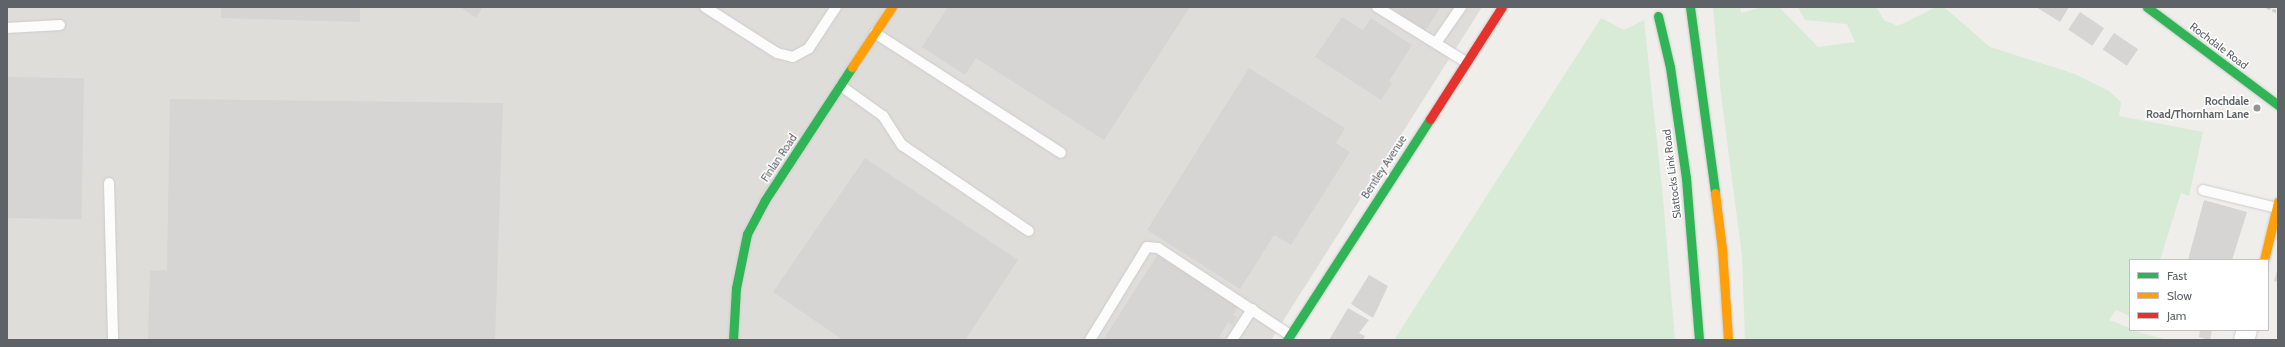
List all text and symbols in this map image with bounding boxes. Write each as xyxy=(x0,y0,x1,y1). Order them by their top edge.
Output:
street label: Rochdale Road xyxy=(2187,20,2251,72)
place label: Rochdale Road/Thornham Lane xyxy=(2146,95,2249,121)
marker: Rochdale Road/Thornham Lane xyxy=(2252,103,2262,113)
street label: Slattocks Link Road xyxy=(1660,129,1684,219)
street label: Finlan Road xyxy=(758,132,800,184)
street label: Bentley Avenue xyxy=(1359,133,1409,201)
legend xyxy=(2129,259,2269,331)
text: Fast xyxy=(2167,268,2187,283)
text: Slow xyxy=(2167,288,2192,303)
text: Jam xyxy=(2167,308,2186,323)

